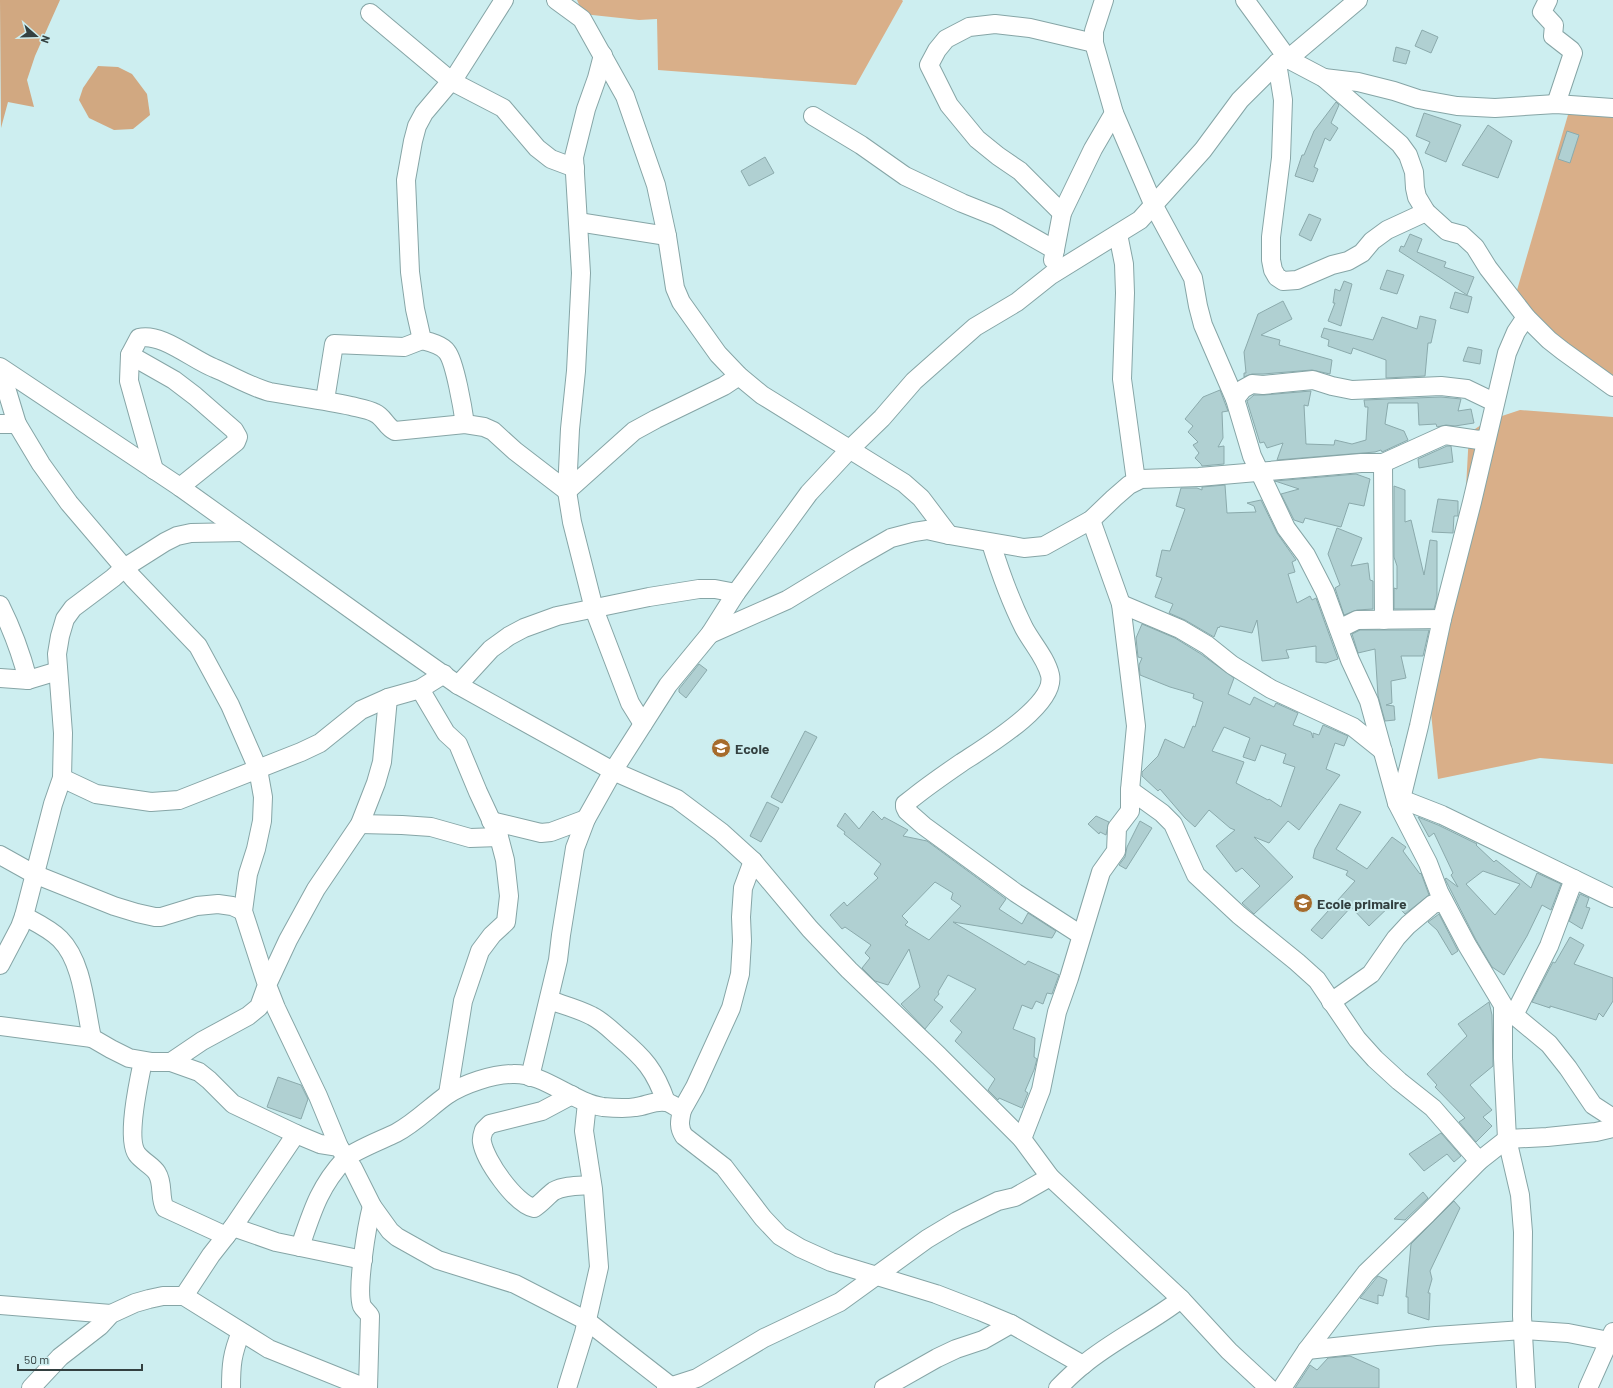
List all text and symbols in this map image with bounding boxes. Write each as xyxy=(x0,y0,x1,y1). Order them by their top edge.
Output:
north arrow xyxy=(16,16,56,56)
text: N xyxy=(39,34,53,45)
school or university icon: Ecole xyxy=(710,737,732,759)
place label: Ecole xyxy=(735,740,770,757)
school or university icon: Ecole primaire xyxy=(1292,892,1314,914)
place label: Ecole primaire xyxy=(1317,895,1407,912)
scale bar xyxy=(18,1346,142,1372)
text: 50 m xyxy=(24,1352,49,1366)

